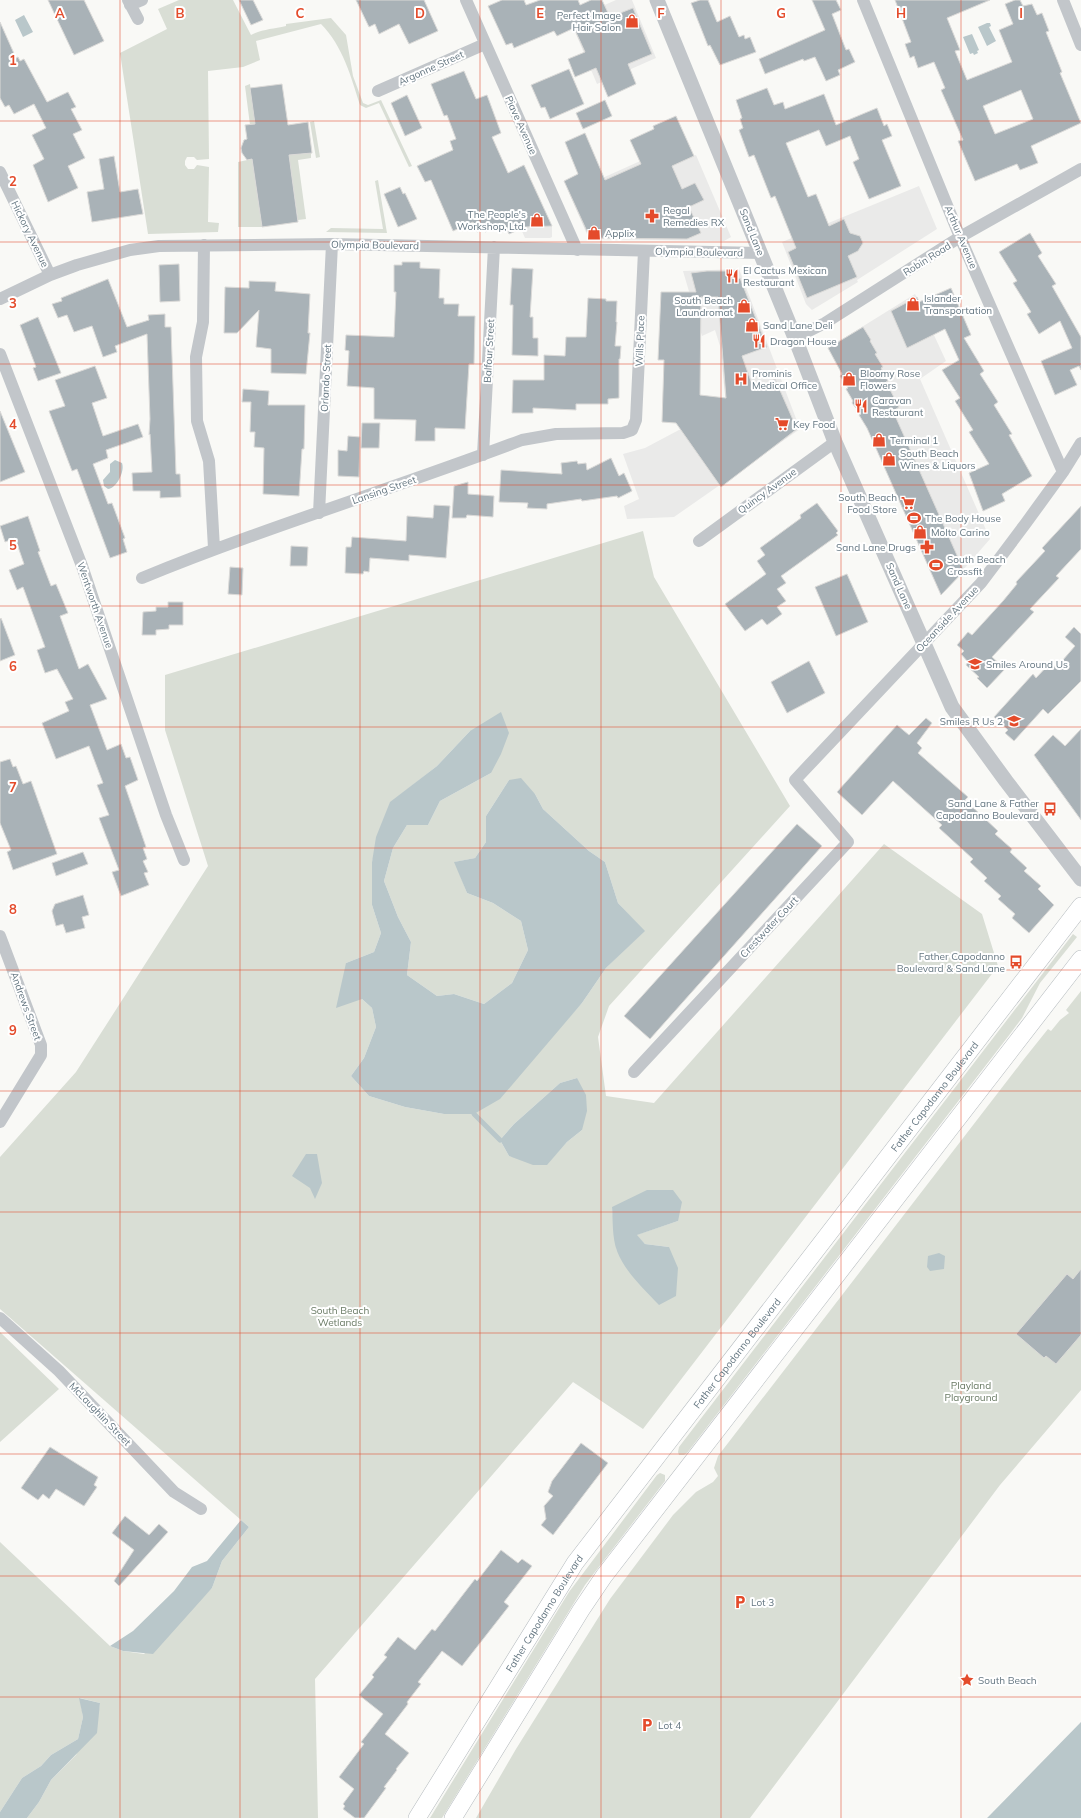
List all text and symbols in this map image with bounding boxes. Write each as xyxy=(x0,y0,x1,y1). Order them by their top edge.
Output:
text: A xyxy=(55,5,65,21)
text: B xyxy=(176,5,185,21)
text: C xyxy=(296,5,305,21)
text: D xyxy=(415,5,425,21)
text: E xyxy=(536,5,544,21)
text: F xyxy=(657,5,665,21)
text: G xyxy=(776,5,786,21)
text: H xyxy=(896,5,906,21)
text: I xyxy=(1019,5,1023,21)
place label: Perfect Image Hair Salon xyxy=(557,9,621,34)
shop icon: Perfect Image Hair Salon xyxy=(624,13,640,29)
street label: Argonne Street xyxy=(396,48,466,88)
text: 1 xyxy=(9,52,17,68)
street label: Piave Avenue xyxy=(502,94,540,156)
text: 2 xyxy=(9,173,17,189)
street label: Hickory Avenue xyxy=(8,199,52,269)
street label: Arthur Avenue xyxy=(942,203,980,271)
place label: Regal Remedies RX xyxy=(663,204,725,229)
street label: Sand Lane xyxy=(737,207,767,257)
place label: The People's Workshop, Ltd. xyxy=(457,208,526,233)
pharmacy icon: Regal Remedies RX xyxy=(644,208,660,224)
shop icon: The People's Workshop, Ltd. xyxy=(529,212,545,228)
shop icon: Applix xyxy=(586,225,602,241)
place label: Applix xyxy=(605,227,635,240)
street label: Olympia Boulevard xyxy=(331,238,419,252)
street label: Robin Road xyxy=(901,239,953,279)
street label: Olympia Boulevard xyxy=(655,245,743,259)
place label: El Cactus Mexican Restaurant xyxy=(743,264,827,289)
restaurant icon: El Cactus Mexican Restaurant xyxy=(724,268,740,284)
place label: Islander Transportation xyxy=(924,292,992,317)
place label: South Beach Laundromat xyxy=(674,294,733,319)
text: 3 xyxy=(9,295,17,311)
shop icon: Islander Transportation xyxy=(905,296,921,312)
shop icon: South Beach Laundromat xyxy=(736,298,752,314)
street label: Wills Place xyxy=(633,315,647,367)
shop icon: Sand Lane Deli xyxy=(744,317,760,333)
street label: Balfour Street xyxy=(481,318,497,383)
place label: Sand Lane Deli xyxy=(763,319,833,332)
restaurant icon: Dragon House xyxy=(751,333,767,349)
place label: Dragon House xyxy=(770,335,837,348)
street label: Orlando Street xyxy=(318,343,334,412)
place label: Prominis Medical Office xyxy=(752,367,817,392)
place label: Bloomy Rose Flowers xyxy=(860,367,920,392)
hospital icon: Prominis Medical Office xyxy=(733,371,749,387)
shop icon: Bloomy Rose Flowers xyxy=(841,371,857,387)
place label: Caravan Restaurant xyxy=(872,394,924,419)
restaurant icon: Caravan Restaurant xyxy=(853,398,869,414)
text: 4 xyxy=(9,416,17,432)
supermarket icon: Key Food xyxy=(774,416,790,432)
place label: Key Food xyxy=(793,418,835,431)
shop icon: Terminal 1 xyxy=(871,432,887,448)
place label: Terminal 1 xyxy=(890,434,938,447)
place label: South Beach Wines & Liquors xyxy=(900,447,976,472)
shop icon: South Beach Wines & Liquors xyxy=(881,451,897,467)
street label: Quincy Avenue xyxy=(735,465,799,517)
street label: Lansing Street xyxy=(350,473,418,507)
place label: South Beach Food Store xyxy=(838,491,897,516)
supermarket icon: South Beach Food Store xyxy=(900,495,916,511)
sports icon: The Body House xyxy=(906,510,922,526)
place label: The Body House xyxy=(925,512,1001,525)
shop icon: Molto Carino xyxy=(912,524,928,540)
place label: Molto Carino xyxy=(931,526,990,539)
text: 5 xyxy=(9,537,17,553)
pharmacy icon: Sand Lane Drugs xyxy=(919,539,935,555)
place label: Sand Lane Drugs xyxy=(836,541,916,554)
place label: South Beach Crossfit xyxy=(947,553,1006,578)
sports icon: South Beach Crossfit xyxy=(928,557,944,573)
street label: Wentworth Avenue xyxy=(74,560,116,650)
street label: Sand Lane xyxy=(883,561,915,611)
street label: Oceanside Avenue xyxy=(913,583,981,655)
school or university icon: Smiles Around Us xyxy=(967,656,983,672)
text: 6 xyxy=(9,658,17,674)
place label: Smiles Around Us xyxy=(986,658,1068,671)
school or university icon: Smiles R Us 2 xyxy=(1006,713,1022,729)
place label: Smiles R Us 2 xyxy=(940,715,1003,728)
text: 7 xyxy=(9,779,17,795)
place label: Sand Lane & Father Capodanno Boulevard xyxy=(936,797,1039,822)
bus stop icon: Sand Lane & Father Capodanno Boulevard xyxy=(1042,801,1058,817)
street label: Crestwater Court xyxy=(737,893,801,960)
text: 8 xyxy=(9,901,17,917)
place label: Father Capodanno Boulevard & Sand Lane xyxy=(897,950,1005,975)
bus stop icon: Father Capodanno Boulevard & Sand Lane xyxy=(1008,954,1024,970)
street label: Andrews Street xyxy=(8,970,45,1043)
text: 9 xyxy=(9,1022,17,1038)
street label: Father Capodanno Boulevard xyxy=(888,1039,981,1154)
street label: Father Capodanno Boulevard xyxy=(690,1295,783,1411)
park label: South Beach Wetlands xyxy=(311,1304,370,1329)
street label: McLaughlin Street xyxy=(66,1379,134,1449)
park label: Playland Playground xyxy=(944,1379,998,1404)
street label: Father Capodanno Boulevard xyxy=(503,1552,586,1674)
parking icon: Lot 3 xyxy=(732,1594,748,1610)
place label: Lot 3 xyxy=(751,1596,774,1609)
place icon: South Beach xyxy=(959,1672,975,1688)
place label: South Beach xyxy=(978,1674,1037,1687)
parking icon: Lot 4 xyxy=(639,1717,655,1733)
place label: Lot 4 xyxy=(658,1719,681,1732)

